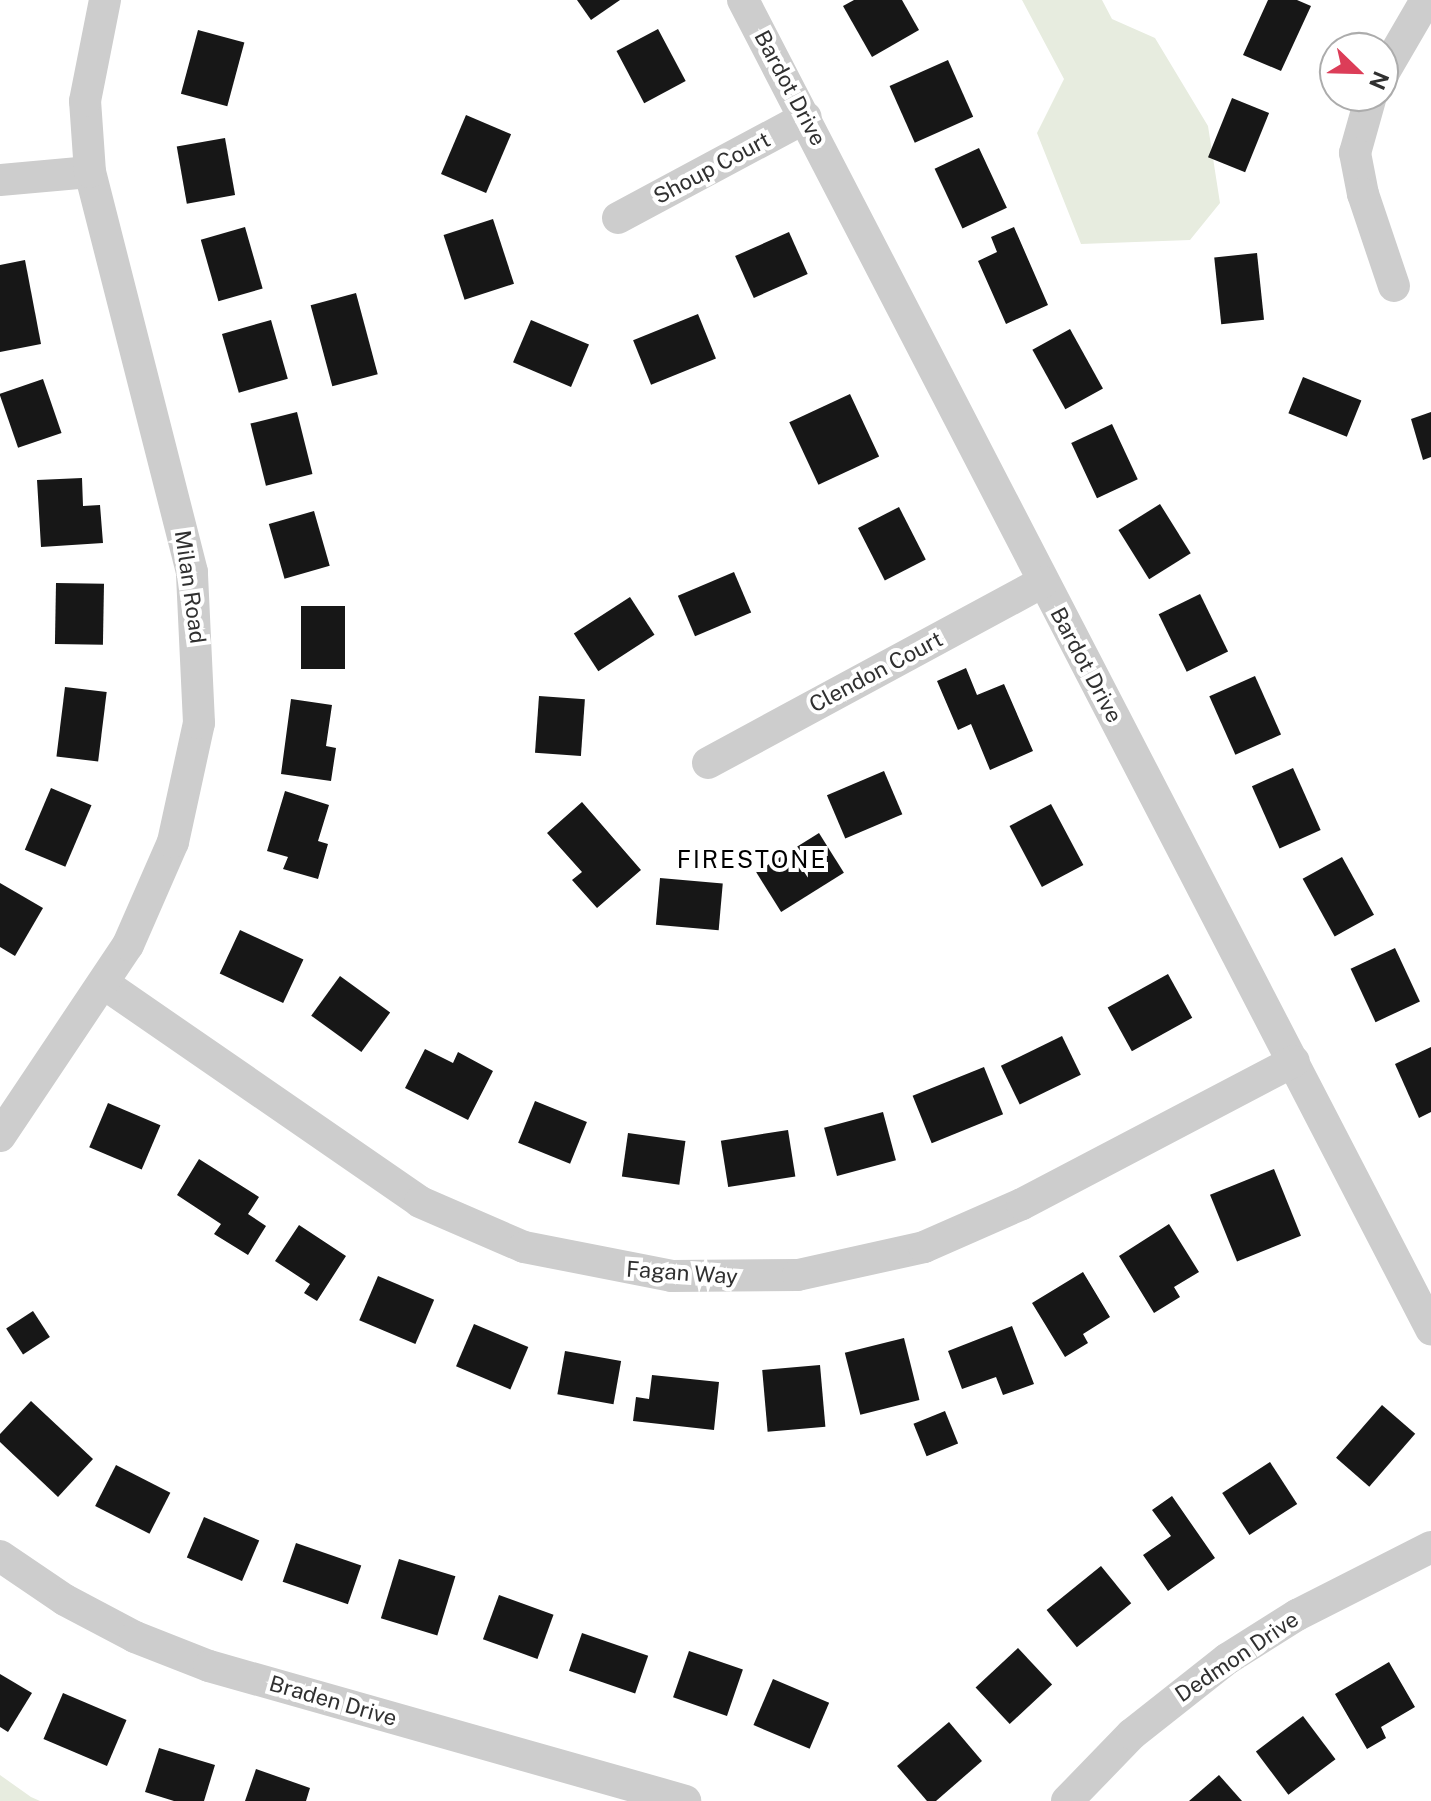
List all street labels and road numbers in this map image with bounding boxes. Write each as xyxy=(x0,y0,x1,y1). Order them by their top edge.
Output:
street label: Bardot Drive xyxy=(749,26,831,150)
street label: Shoup Court xyxy=(649,126,775,210)
street label: Milan Road xyxy=(169,529,211,645)
street label: Bardot Drive xyxy=(1045,603,1127,727)
street label: Clendon Court xyxy=(805,626,947,718)
street label: Fagan Way xyxy=(625,1256,739,1290)
street label: Dedmon Drive xyxy=(1170,1606,1304,1708)
street label: Braden Drive xyxy=(266,1670,400,1732)

